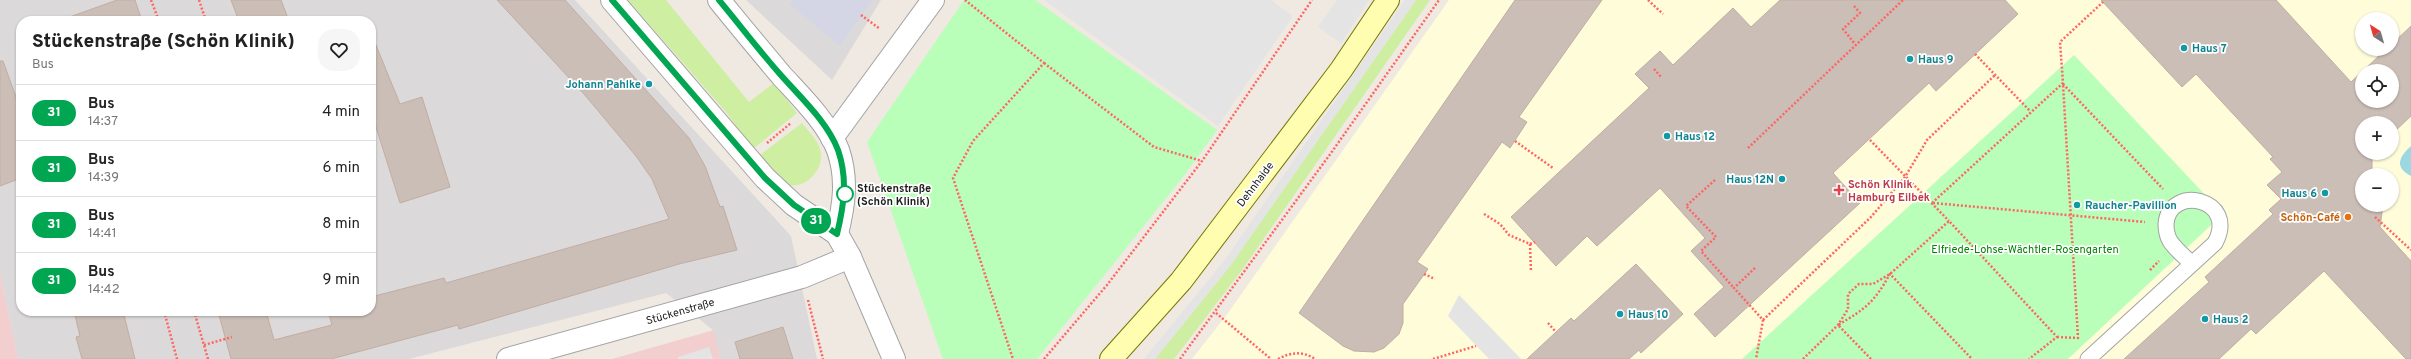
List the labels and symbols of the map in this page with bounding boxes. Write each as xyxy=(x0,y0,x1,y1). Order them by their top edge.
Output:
north arrow xyxy=(2355,12,2399,56)
place label: Haus 7 xyxy=(2192,42,2227,56)
marker: Haus 7 xyxy=(2179,43,2189,53)
place label: Haus 9 xyxy=(1918,53,1954,67)
marker: Haus 9 xyxy=(1905,54,1915,64)
place label: Johann Pahlke xyxy=(565,78,641,92)
marker: Johann Pahlke xyxy=(644,79,654,89)
place label: Haus 12 xyxy=(1675,130,1715,144)
marker: Haus 12 xyxy=(1662,131,1672,141)
street label: Dehnhaide xyxy=(1234,159,1277,210)
place label: Haus 12N xyxy=(1726,173,1774,187)
marker: Haus 12N xyxy=(1777,174,1787,184)
place label: Schön Klinik Hamburg Eilbek xyxy=(1848,178,1930,205)
place label: Stückenstraße (Schön Klinik) xyxy=(857,182,931,209)
marker: Schön Klinik Hamburg Eilbek xyxy=(1833,184,1845,196)
marker: Stückenstraße (Schön Klinik) xyxy=(836,185,854,203)
place label: Haus 6 xyxy=(2281,187,2317,201)
marker: Haus 6 xyxy=(2320,188,2330,198)
place label: Raucher-Pavillion xyxy=(2085,199,2177,213)
marker: Raucher-Pavillion xyxy=(2072,200,2082,210)
line badge: 31 xyxy=(798,208,834,234)
place label: Schön-Café xyxy=(2281,211,2340,225)
marker: Schön-Café xyxy=(2343,212,2353,222)
park label: Elfriede-Lohse-Wächtler-Rosengarten xyxy=(1931,243,2119,257)
street label: Stückenstraße xyxy=(644,295,716,328)
place label: Haus 10 xyxy=(1628,308,1668,322)
marker: Haus 10 xyxy=(1615,309,1625,319)
place label: Haus 2 xyxy=(2213,313,2248,327)
marker: Haus 2 xyxy=(2200,314,2210,324)

